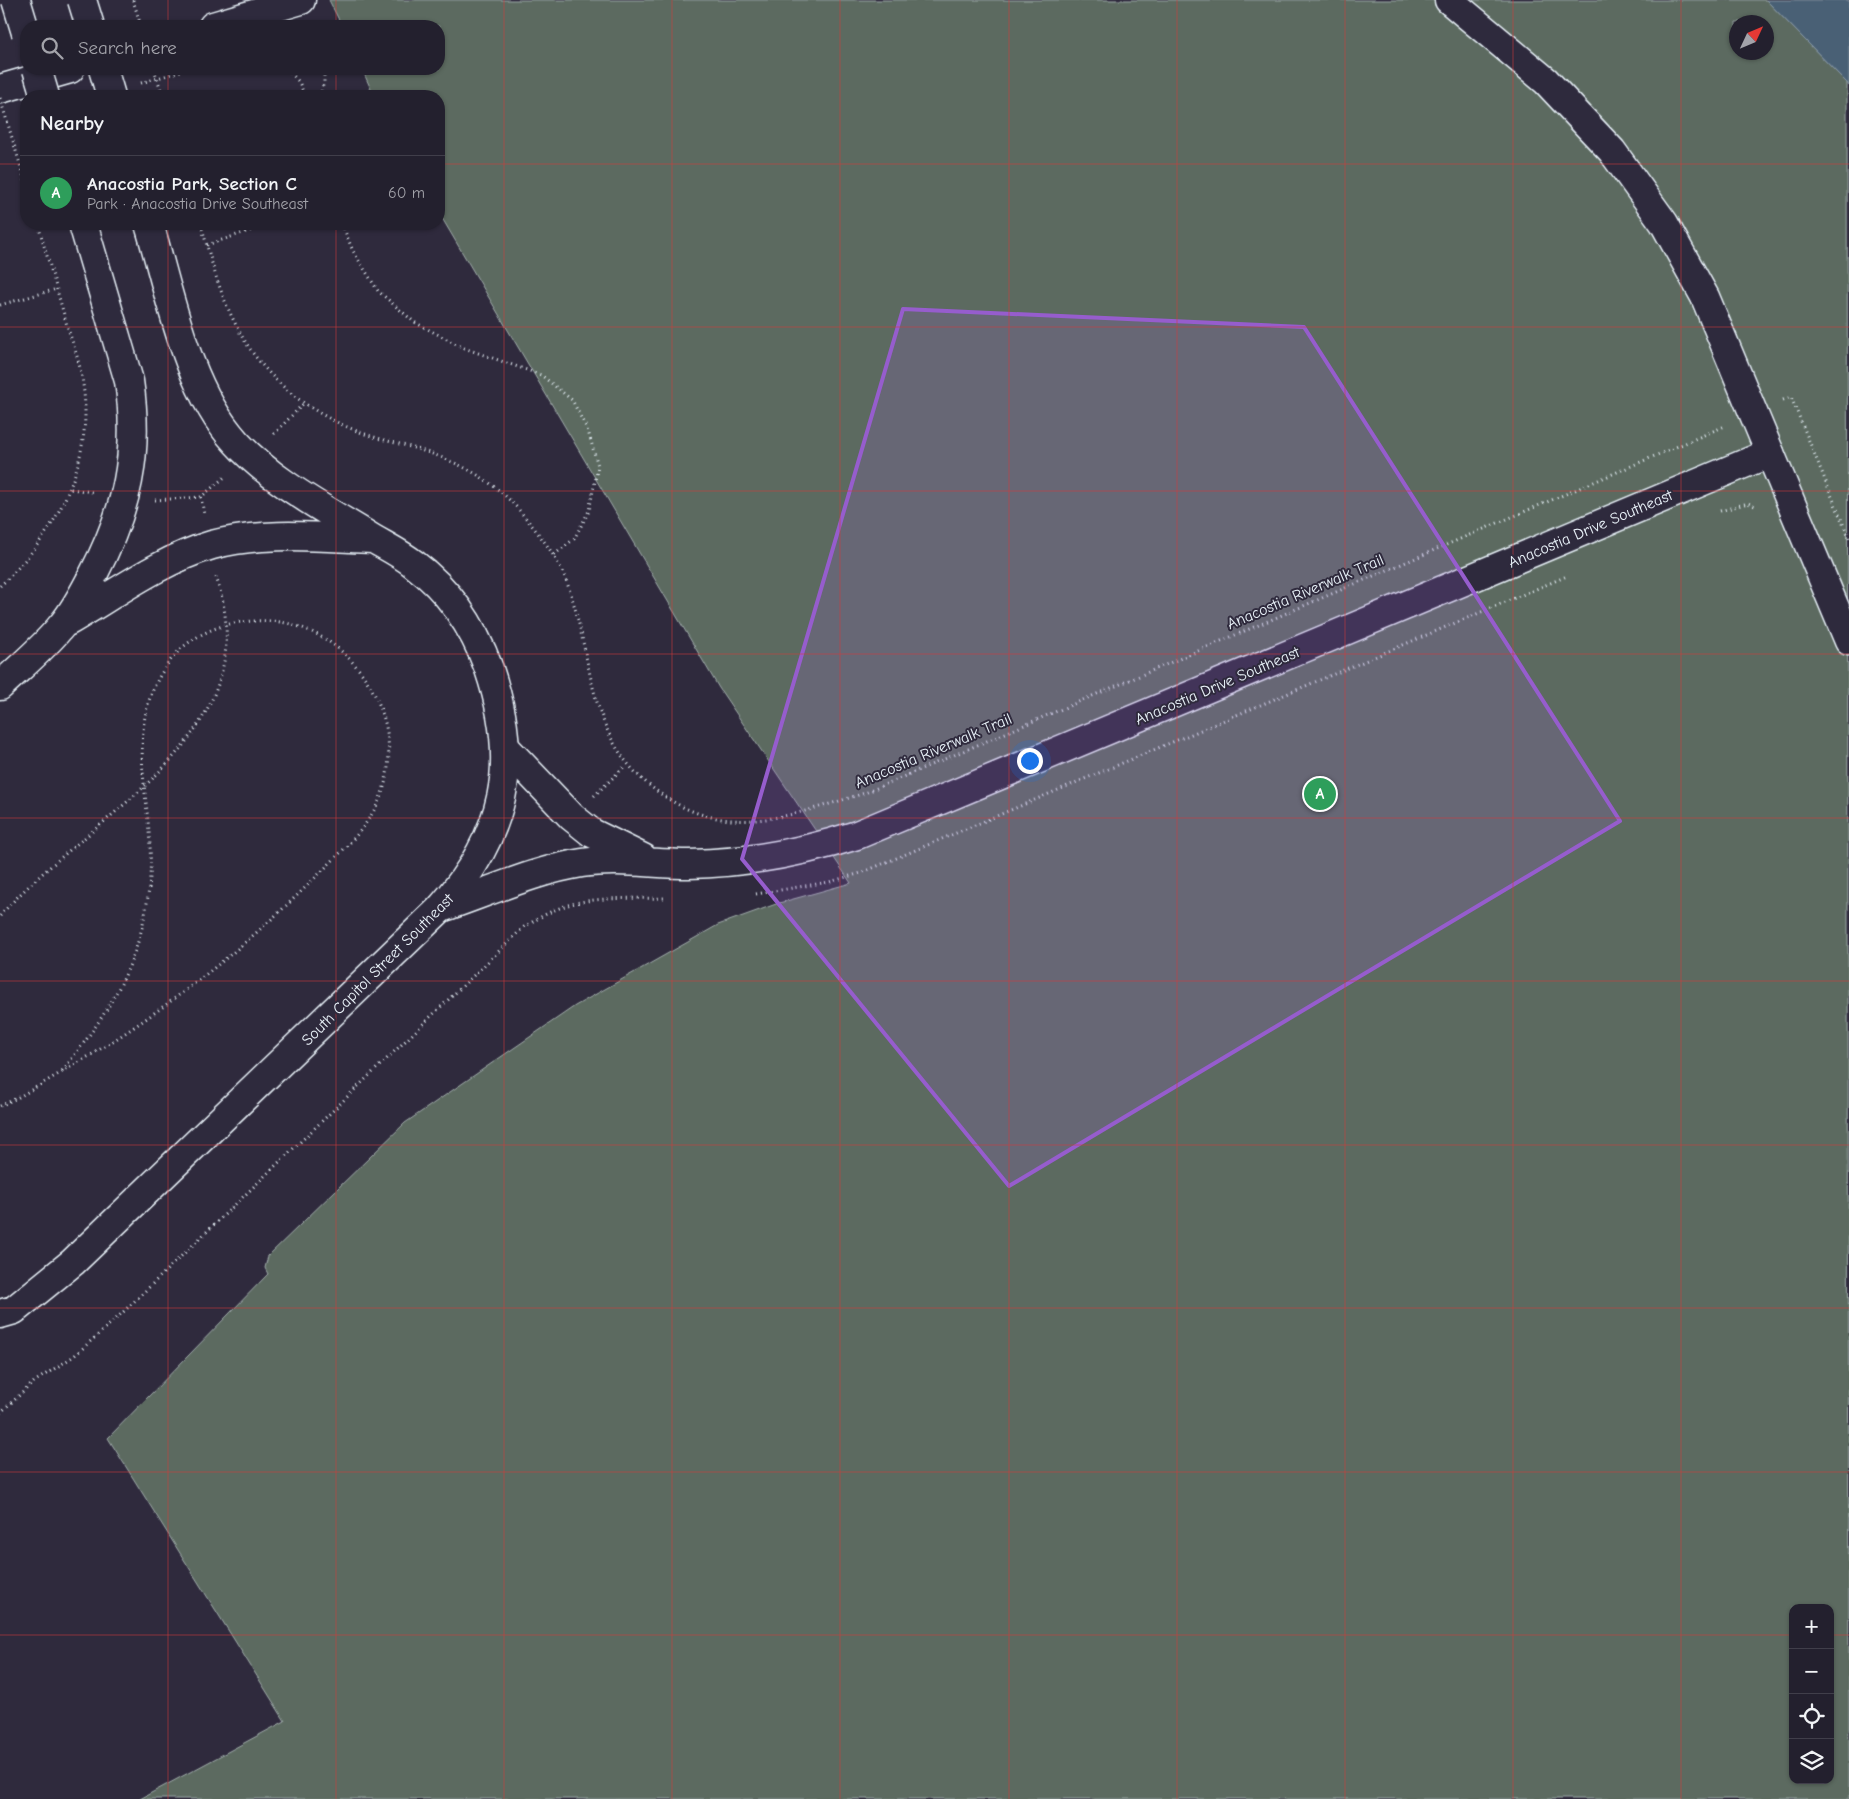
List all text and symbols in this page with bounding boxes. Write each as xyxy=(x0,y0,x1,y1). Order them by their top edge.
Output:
north arrow xyxy=(1729,15,1774,60)
search box xyxy=(20,20,445,75)
icon: search xyxy=(38,34,66,62)
text: Search here xyxy=(78,37,177,59)
text: Nearby xyxy=(40,111,104,135)
text: Anacostia Park, Section C xyxy=(87,173,297,195)
text: A xyxy=(52,184,60,202)
text: 60 m xyxy=(388,184,425,202)
text: Park · Anacostia Drive Southeast xyxy=(87,195,308,213)
street label: Anacostia Drive Southeast xyxy=(1505,486,1676,572)
street label: Anacostia Riverwalk Trail xyxy=(1224,551,1387,633)
street label: Anacostia Drive Southeast xyxy=(1132,643,1303,729)
street label: Anacostia Riverwalk Trail xyxy=(852,710,1015,792)
your location xyxy=(1017,748,1043,774)
pin: A xyxy=(1304,775,1336,813)
street label: South Capitol Street Southeast xyxy=(298,890,458,1049)
map controls xyxy=(1789,1604,1834,1784)
button: + xyxy=(1789,1604,1834,1649)
button: − xyxy=(1789,1649,1834,1694)
button: locate xyxy=(1789,1694,1834,1739)
button: layers xyxy=(1789,1739,1834,1784)

